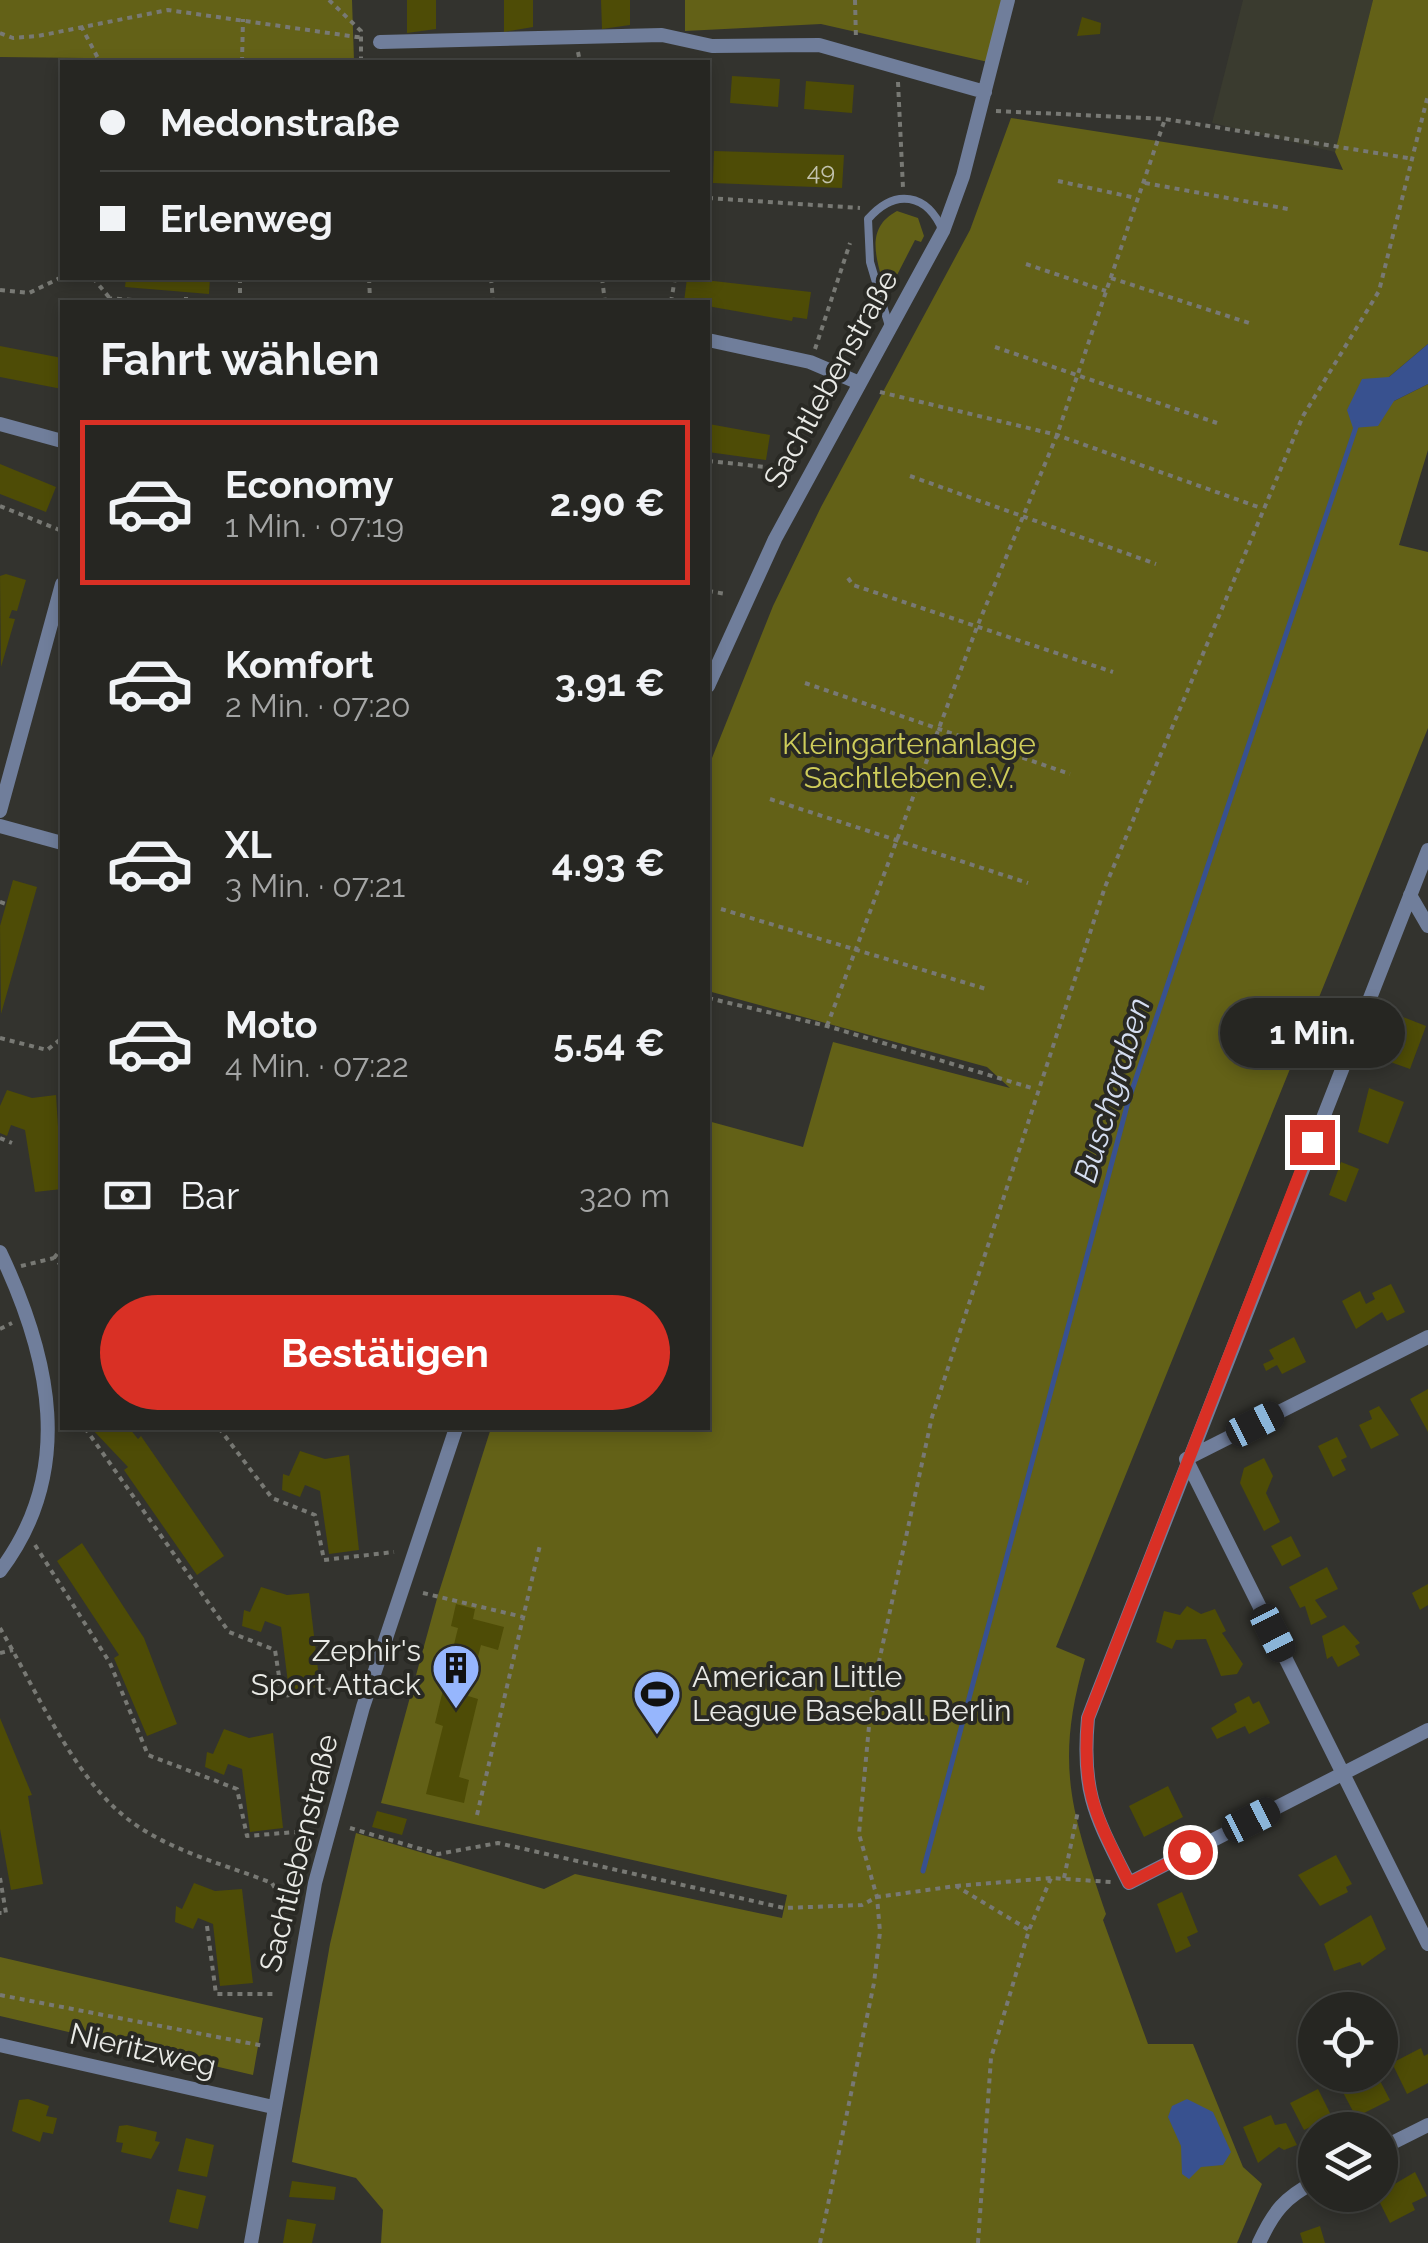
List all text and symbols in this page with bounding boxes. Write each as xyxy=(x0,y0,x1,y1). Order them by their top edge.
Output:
text: Medonstraße xyxy=(160,100,399,145)
house number: 49 xyxy=(807,156,835,186)
text: Erlenweg xyxy=(160,196,333,241)
street label: Sachtlebenstraße xyxy=(756,264,905,494)
text: Fahrt wählen xyxy=(100,333,380,386)
icon: car xyxy=(105,458,195,548)
text: Economy xyxy=(225,462,394,507)
text: 2.90 € xyxy=(550,480,665,525)
text: 1 Min. · 07:19 xyxy=(225,507,404,544)
icon: car xyxy=(105,638,195,728)
text: Komfort xyxy=(225,642,374,687)
text: 3.91 € xyxy=(555,660,665,705)
text: 2 Min. · 07:20 xyxy=(225,687,411,724)
park label: Kleingartenanlage Sachtleben e.V. xyxy=(782,726,1036,795)
icon: car xyxy=(105,818,195,908)
text: XL xyxy=(225,822,272,867)
text: 4.93 € xyxy=(552,840,665,885)
text: 3 Min. · 07:21 xyxy=(225,867,405,904)
water label: Buschgraben xyxy=(1066,993,1157,1187)
callout: 1 Min. xyxy=(1220,997,1404,1067)
icon: car xyxy=(105,998,195,1088)
text: Moto xyxy=(225,1002,318,1047)
text: 1 Min. xyxy=(1270,1014,1355,1051)
text: 5.54 € xyxy=(553,1020,665,1065)
text: 4 Min. · 07:22 xyxy=(225,1047,409,1084)
route end xyxy=(1290,1120,1335,1165)
icon: cash xyxy=(100,1168,155,1223)
text: Bar xyxy=(180,1173,239,1218)
text: 320 m xyxy=(579,1177,670,1214)
button: Bestätigen xyxy=(100,1295,670,1410)
car xyxy=(1221,1397,1289,1451)
car xyxy=(1246,1599,1300,1667)
place label: Zephir's Sport Attack xyxy=(251,1633,421,1702)
building icon: Zephir's Sport Attack xyxy=(430,1642,482,1710)
place label: American Little League Baseball Berlin xyxy=(692,1659,1011,1728)
sports icon: American Little League Baseball Berlin xyxy=(631,1668,683,1736)
street label: Sachtlebenstraße xyxy=(252,1731,345,1975)
car xyxy=(1217,1793,1285,1847)
route start xyxy=(1168,1830,1213,1875)
map controls xyxy=(1298,1992,1398,2212)
button: locate xyxy=(1298,1992,1398,2092)
street label: Nieritzweg xyxy=(66,2016,220,2083)
button: layers xyxy=(1298,2112,1398,2212)

